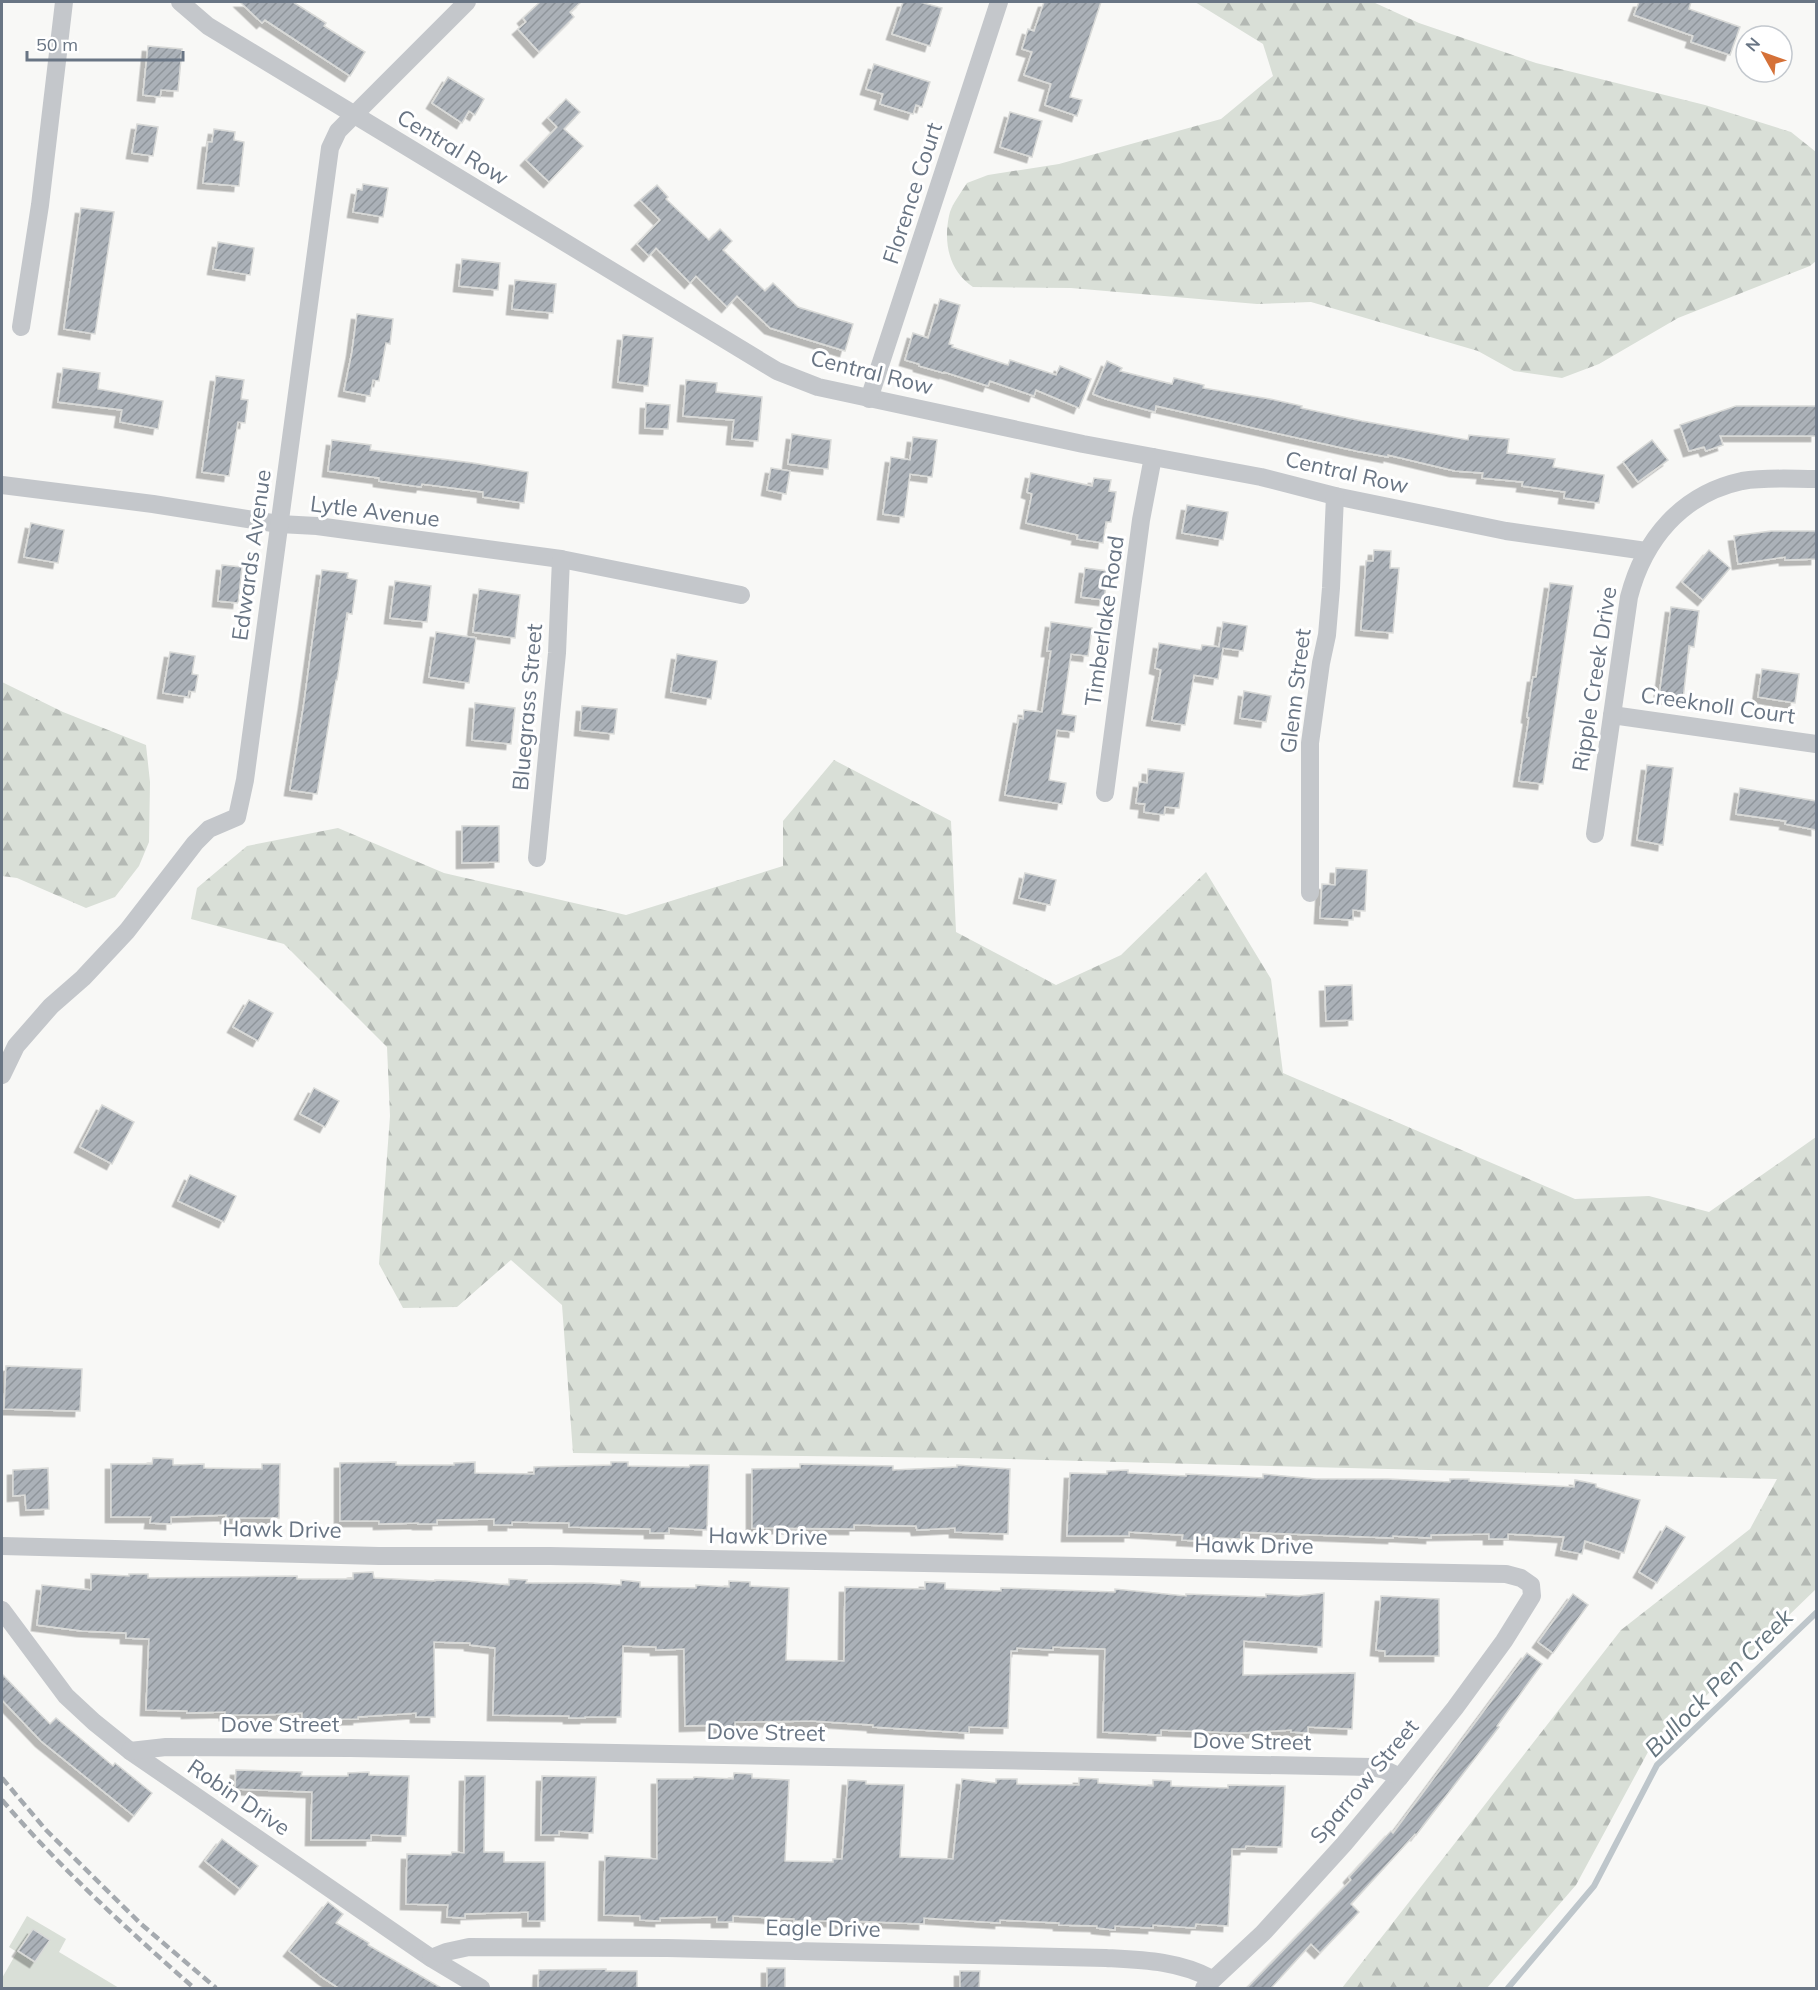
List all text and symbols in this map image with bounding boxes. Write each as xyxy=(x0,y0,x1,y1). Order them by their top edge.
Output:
scale bar xyxy=(27,24,183,62)
north arrow xyxy=(1734,24,1794,84)
text: 50 m xyxy=(36,33,78,56)
text: N xyxy=(1741,33,1764,55)
street label: Central Row xyxy=(392,103,514,191)
street label: Florence Court xyxy=(876,118,948,267)
street label: Central Row xyxy=(808,343,936,401)
street label: Central Row xyxy=(1283,444,1411,500)
street label: Edwards Avenue xyxy=(225,468,277,642)
street label: Lytle Avenue xyxy=(309,489,441,533)
street label: Timberlake Road xyxy=(1078,534,1130,708)
street label: Ripple Creek Drive xyxy=(1566,585,1622,773)
street label: Bluegrass Street xyxy=(506,622,548,792)
street label: Glenn Street xyxy=(1273,627,1317,755)
street label: Creeknoll Court xyxy=(1639,680,1797,730)
street label: Hawk Drive xyxy=(222,1514,342,1544)
street label: Hawk Drive xyxy=(708,1521,828,1551)
street label: Hawk Drive xyxy=(1194,1530,1314,1560)
water label: Bullock Pen Creek xyxy=(1638,1601,1799,1763)
street label: Dove Street xyxy=(221,1710,340,1738)
street label: Sparrow Street xyxy=(1304,1713,1424,1849)
street label: Dove Street xyxy=(706,1717,826,1747)
street label: Dove Street xyxy=(1192,1726,1312,1756)
street label: Robin Drive xyxy=(182,1752,296,1842)
street label: Eagle Drive xyxy=(765,1913,881,1943)

